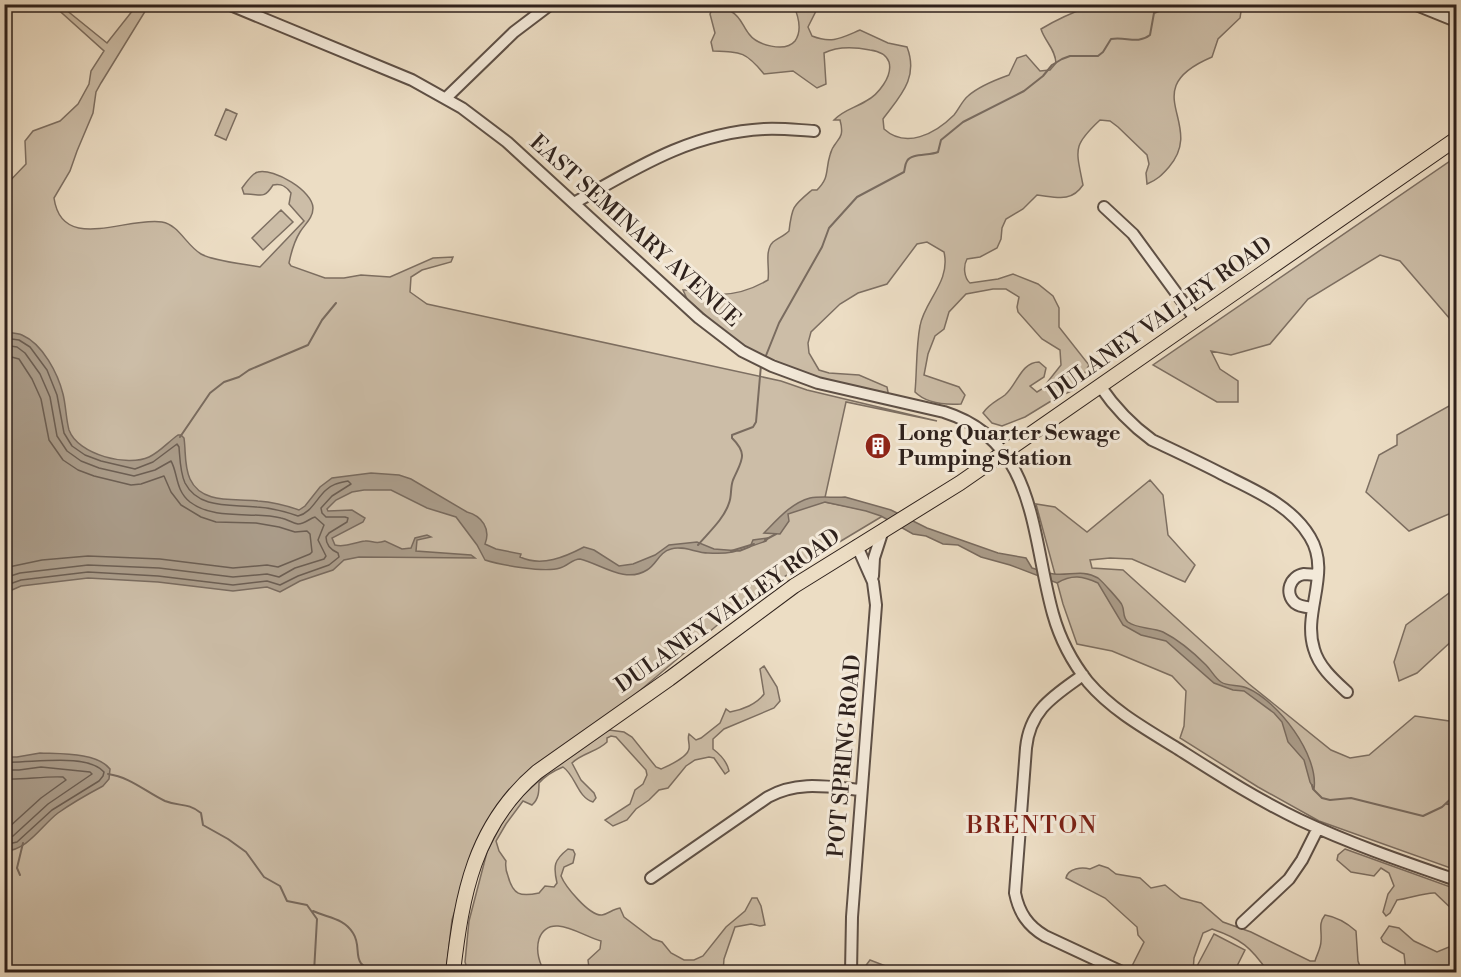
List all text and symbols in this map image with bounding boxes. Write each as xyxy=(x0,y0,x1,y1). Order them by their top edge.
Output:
street label: EAST SEMINARY AVENUE xyxy=(524,129,746,333)
street label: DULANEY VALLEY ROAD xyxy=(1042,231,1278,407)
place label: Long Quarter Sewage Pumping Station xyxy=(898,420,1121,472)
building icon: Long Quarter Sewage Pumping Station xyxy=(863,431,893,461)
street label: DULANEY VALLEY ROAD xyxy=(610,523,846,699)
street label: POT SPRING ROAD xyxy=(823,653,867,859)
district label: BRENTON xyxy=(965,811,1098,841)

